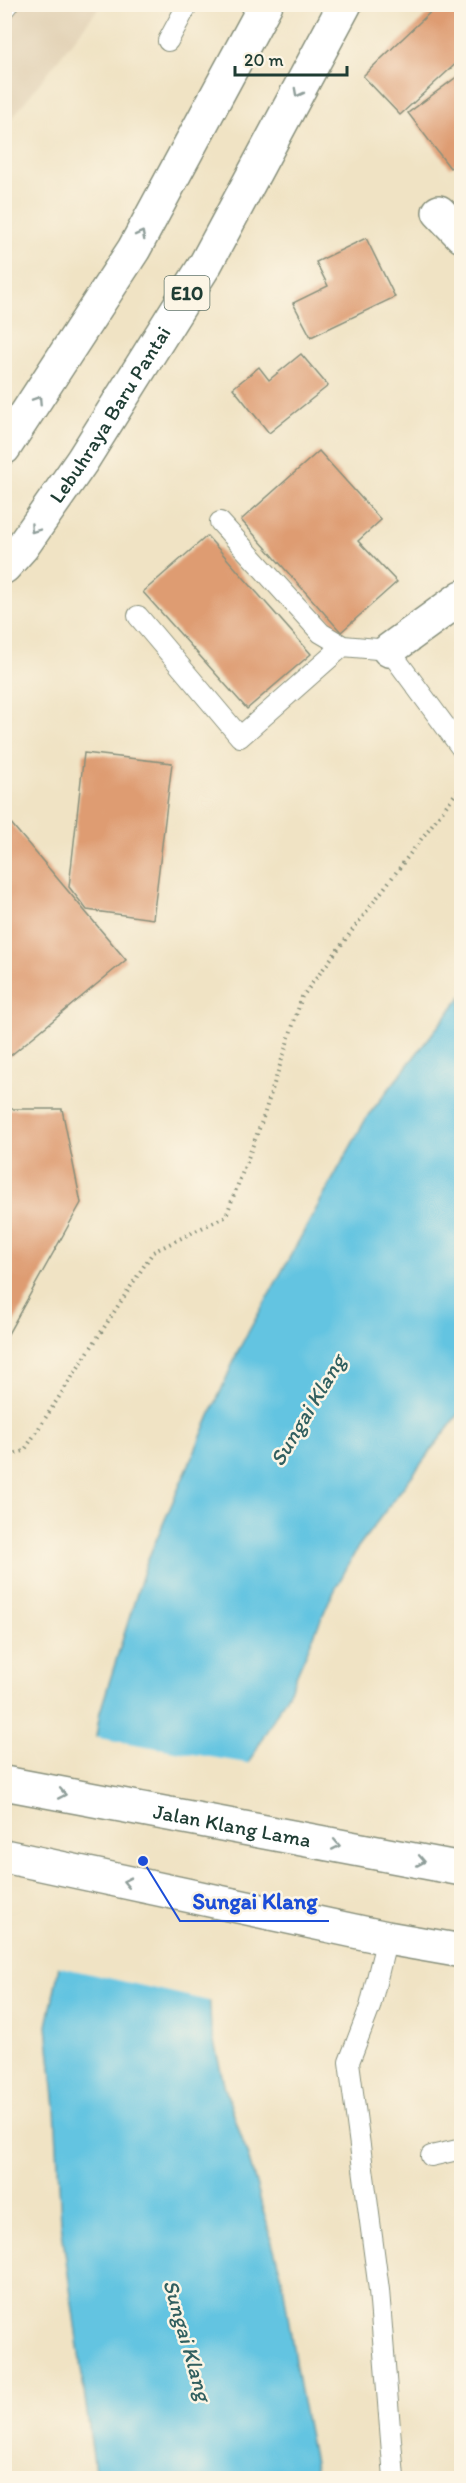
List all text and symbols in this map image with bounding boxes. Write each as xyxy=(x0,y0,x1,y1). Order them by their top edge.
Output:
scale bar xyxy=(235,39,348,77)
text: 20 m xyxy=(244,49,284,71)
one-way arrow xyxy=(294,87,305,97)
one-way arrow xyxy=(134,231,145,241)
road number: E10 xyxy=(164,276,210,310)
street label: Lebuhraya Baru Pantai xyxy=(44,321,176,508)
one-way arrow xyxy=(30,396,42,406)
one-way arrow xyxy=(30,522,41,533)
water label: Sungai Klang xyxy=(264,1347,353,1471)
one-way arrow xyxy=(57,1787,67,1800)
street label: Jalan Klang Lama xyxy=(151,1798,313,1852)
one-way arrow xyxy=(331,1838,341,1851)
one-way arrow xyxy=(416,1854,426,1867)
one-way arrow xyxy=(123,1876,133,1889)
callout: Sungai Klang xyxy=(180,1881,329,1921)
text: Sungai Klang xyxy=(193,1888,318,1915)
water label: Sungai Klang xyxy=(157,2276,218,2407)

